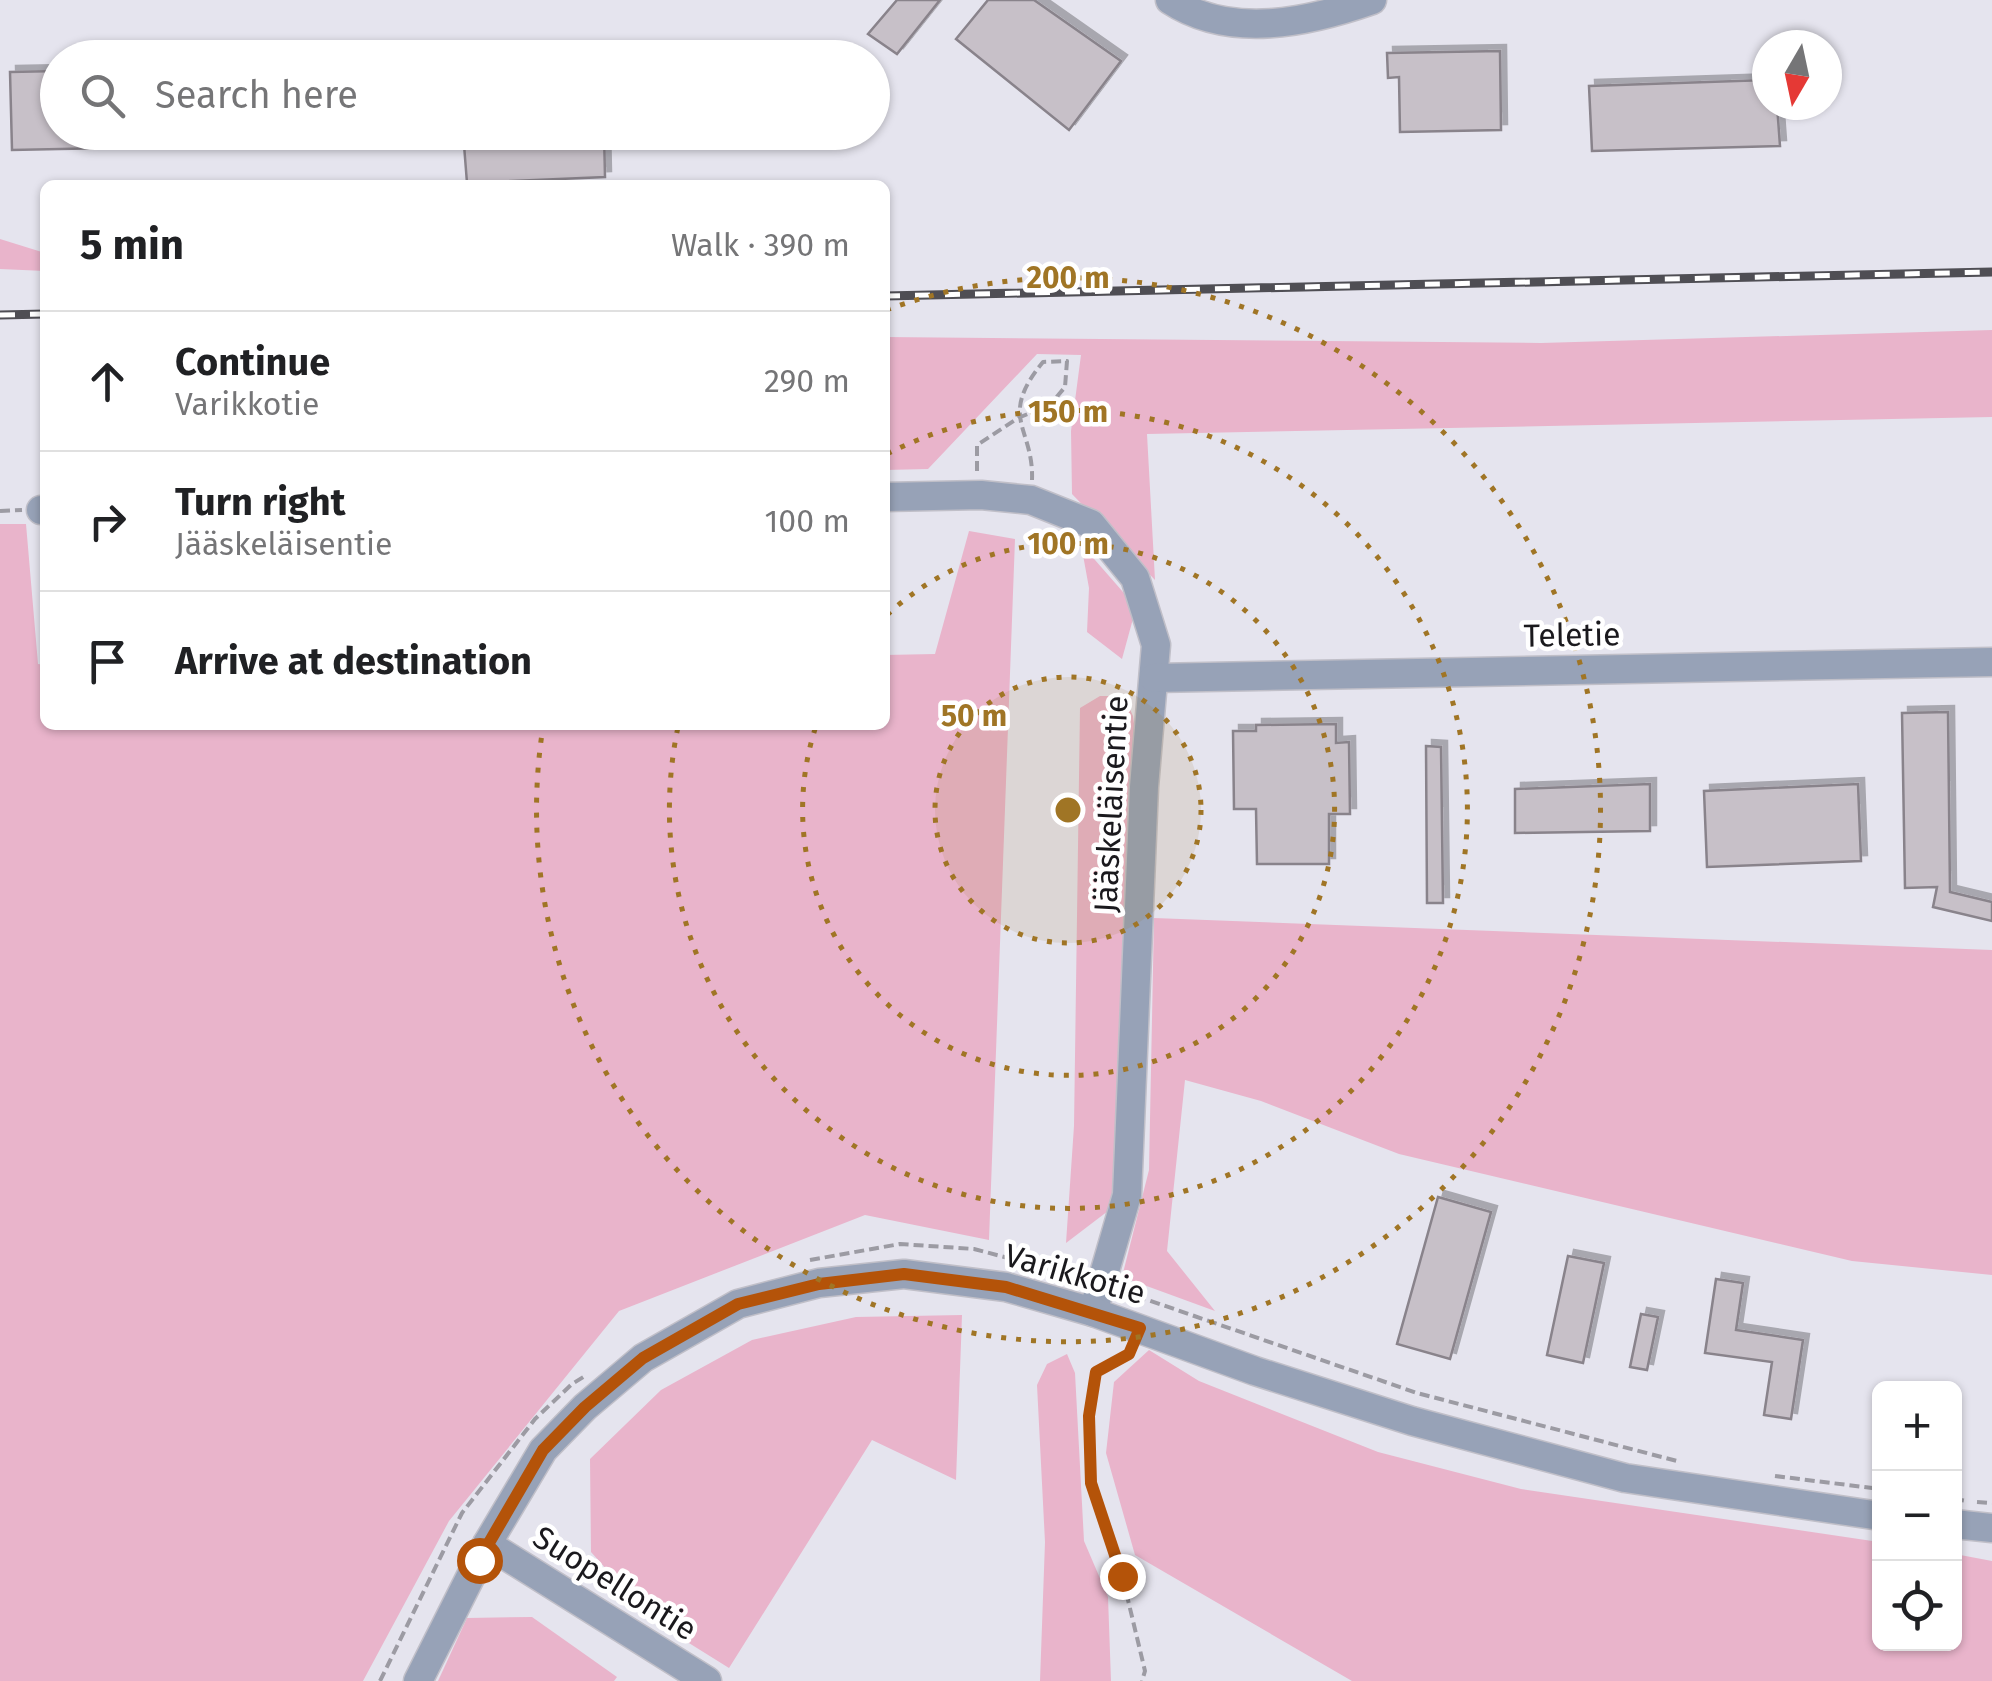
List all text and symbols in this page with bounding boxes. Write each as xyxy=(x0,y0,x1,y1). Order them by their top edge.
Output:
north arrow xyxy=(1752,30,1842,120)
search box xyxy=(40,40,890,150)
icon: search xyxy=(75,68,130,123)
text: Search here xyxy=(155,72,358,118)
text: 5 min xyxy=(80,220,184,270)
text: Walk · 390 m xyxy=(671,226,850,264)
text: 200 m xyxy=(1026,260,1110,296)
text: Continue xyxy=(175,339,330,385)
icon: ahead xyxy=(80,354,135,409)
text: 290 m xyxy=(764,362,850,400)
text: Varikkotie xyxy=(175,385,319,423)
text: 150 m xyxy=(1028,394,1108,430)
text: Turn right xyxy=(175,479,345,525)
icon: right xyxy=(80,494,135,549)
text: 100 m xyxy=(765,502,850,540)
text: Jääskeläisentie xyxy=(175,525,392,563)
text: 100 m xyxy=(1027,526,1109,562)
street label: Teletie xyxy=(1523,615,1621,655)
icon: arrive xyxy=(80,634,135,689)
text: Arrive at destination xyxy=(175,638,532,684)
street label: Jääskeläisentie xyxy=(1086,694,1136,914)
text: 50 m xyxy=(941,698,1007,734)
centre of rings xyxy=(1050,792,1086,828)
street label: Varikkotie xyxy=(1000,1236,1150,1312)
map controls xyxy=(1872,1381,1962,1651)
button: + xyxy=(1872,1381,1962,1471)
button: − xyxy=(1872,1471,1962,1561)
street label: Suopellontie xyxy=(526,1518,704,1648)
route start xyxy=(457,1538,503,1584)
route end xyxy=(1100,1554,1146,1600)
button: locate xyxy=(1872,1561,1962,1651)

